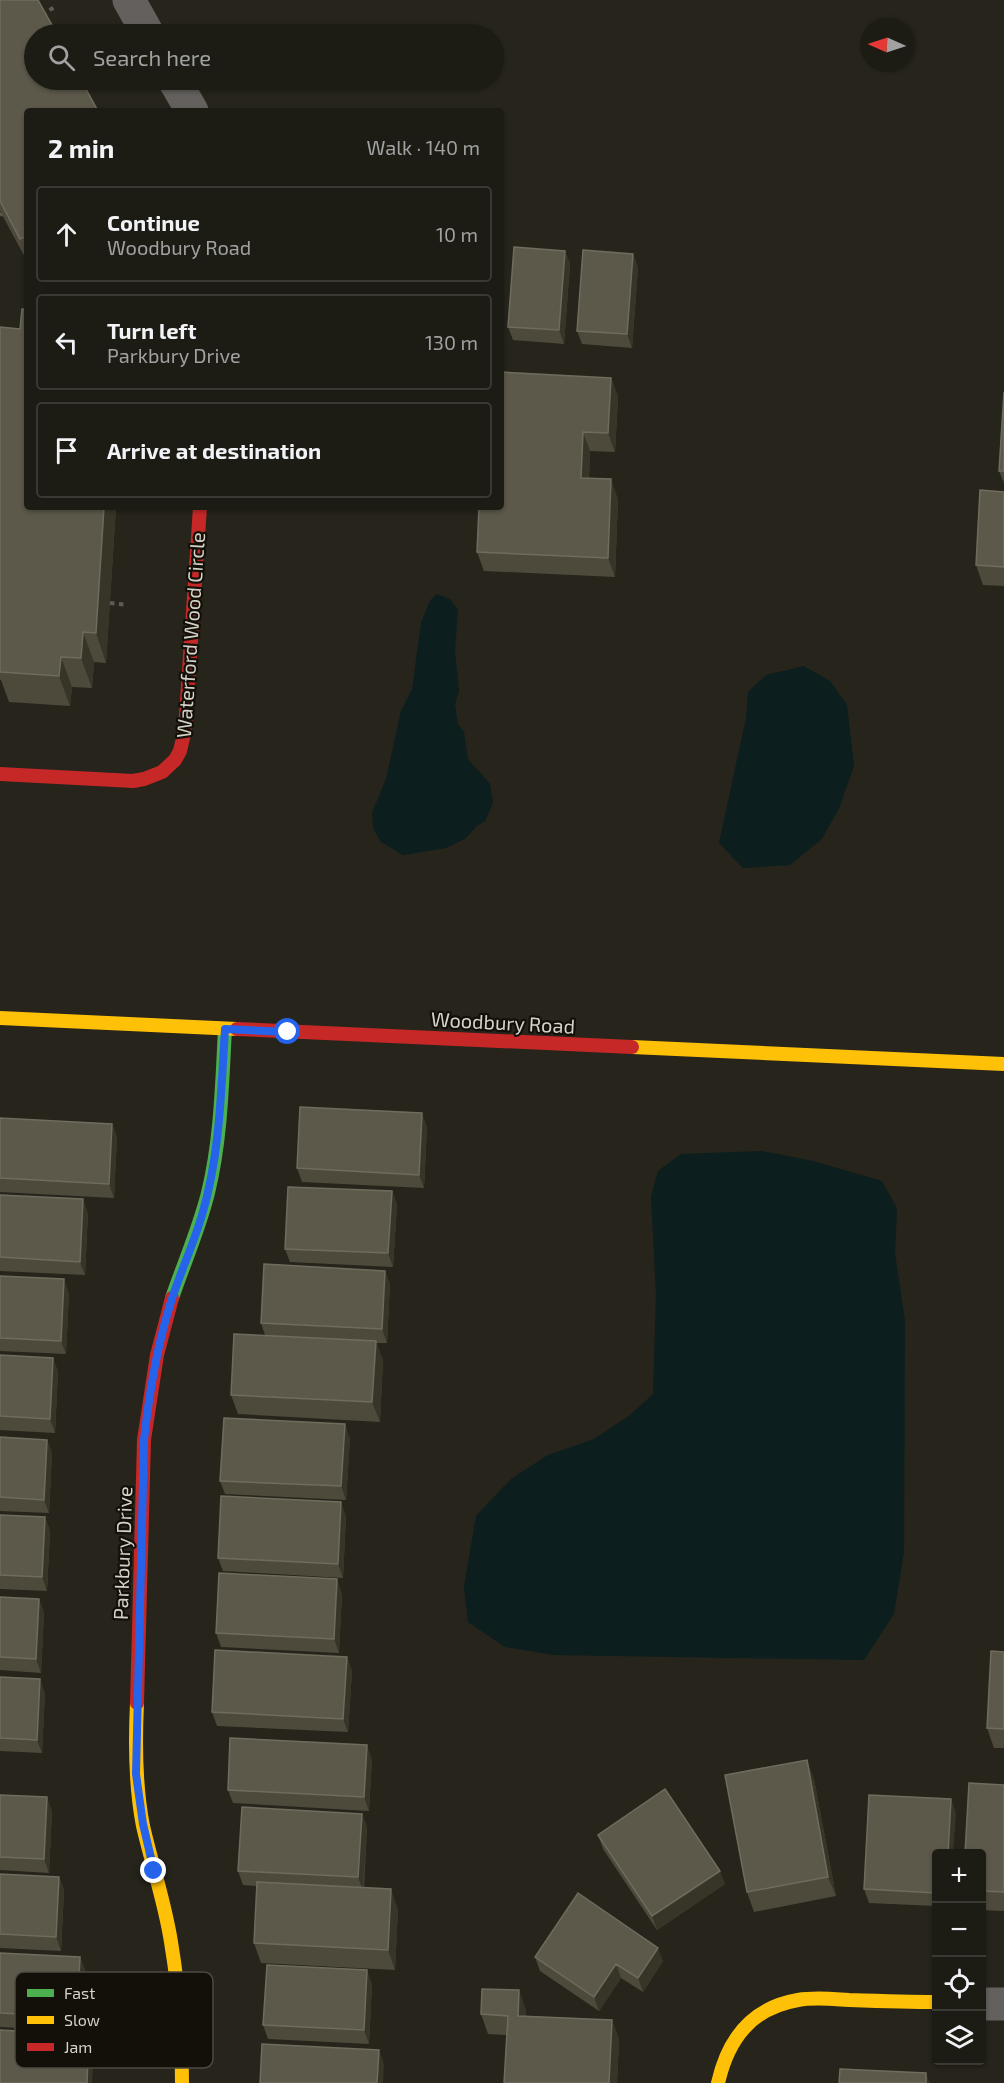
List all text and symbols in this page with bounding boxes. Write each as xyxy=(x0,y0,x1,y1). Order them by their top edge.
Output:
north arrow xyxy=(860,18,914,72)
search box xyxy=(24,24,504,90)
icon: search xyxy=(45,41,78,74)
text: Search here xyxy=(93,44,211,70)
text: 2 min xyxy=(48,132,114,163)
text: Walk · 140 m xyxy=(366,135,480,159)
text: Continue xyxy=(107,209,200,235)
icon: ahead xyxy=(50,218,83,251)
text: 10 m xyxy=(436,222,478,246)
text: Woodbury Road xyxy=(107,235,251,259)
text: Turn left xyxy=(107,317,196,343)
icon: left xyxy=(50,326,83,359)
text: 130 m xyxy=(425,330,478,354)
text: Parkbury Drive xyxy=(107,343,241,367)
icon: arrive xyxy=(50,434,83,467)
text: Arrive at destination xyxy=(107,437,321,463)
street label: Waterford Wood Circle xyxy=(171,531,209,739)
street label: Woodbury Road xyxy=(430,1006,576,1038)
route start xyxy=(274,1018,300,1044)
street label: Parkbury Drive xyxy=(108,1486,136,1620)
map controls xyxy=(932,1849,986,2065)
button: + xyxy=(932,1849,986,1903)
route end xyxy=(140,1857,166,1883)
button: − xyxy=(932,1903,986,1957)
button: locate xyxy=(932,1957,986,2011)
legend xyxy=(15,1972,213,2068)
text: Fast xyxy=(64,1983,95,2002)
text: Slow xyxy=(64,2010,100,2029)
button: layers xyxy=(932,2011,986,2065)
text: Jam xyxy=(64,2037,92,2056)

